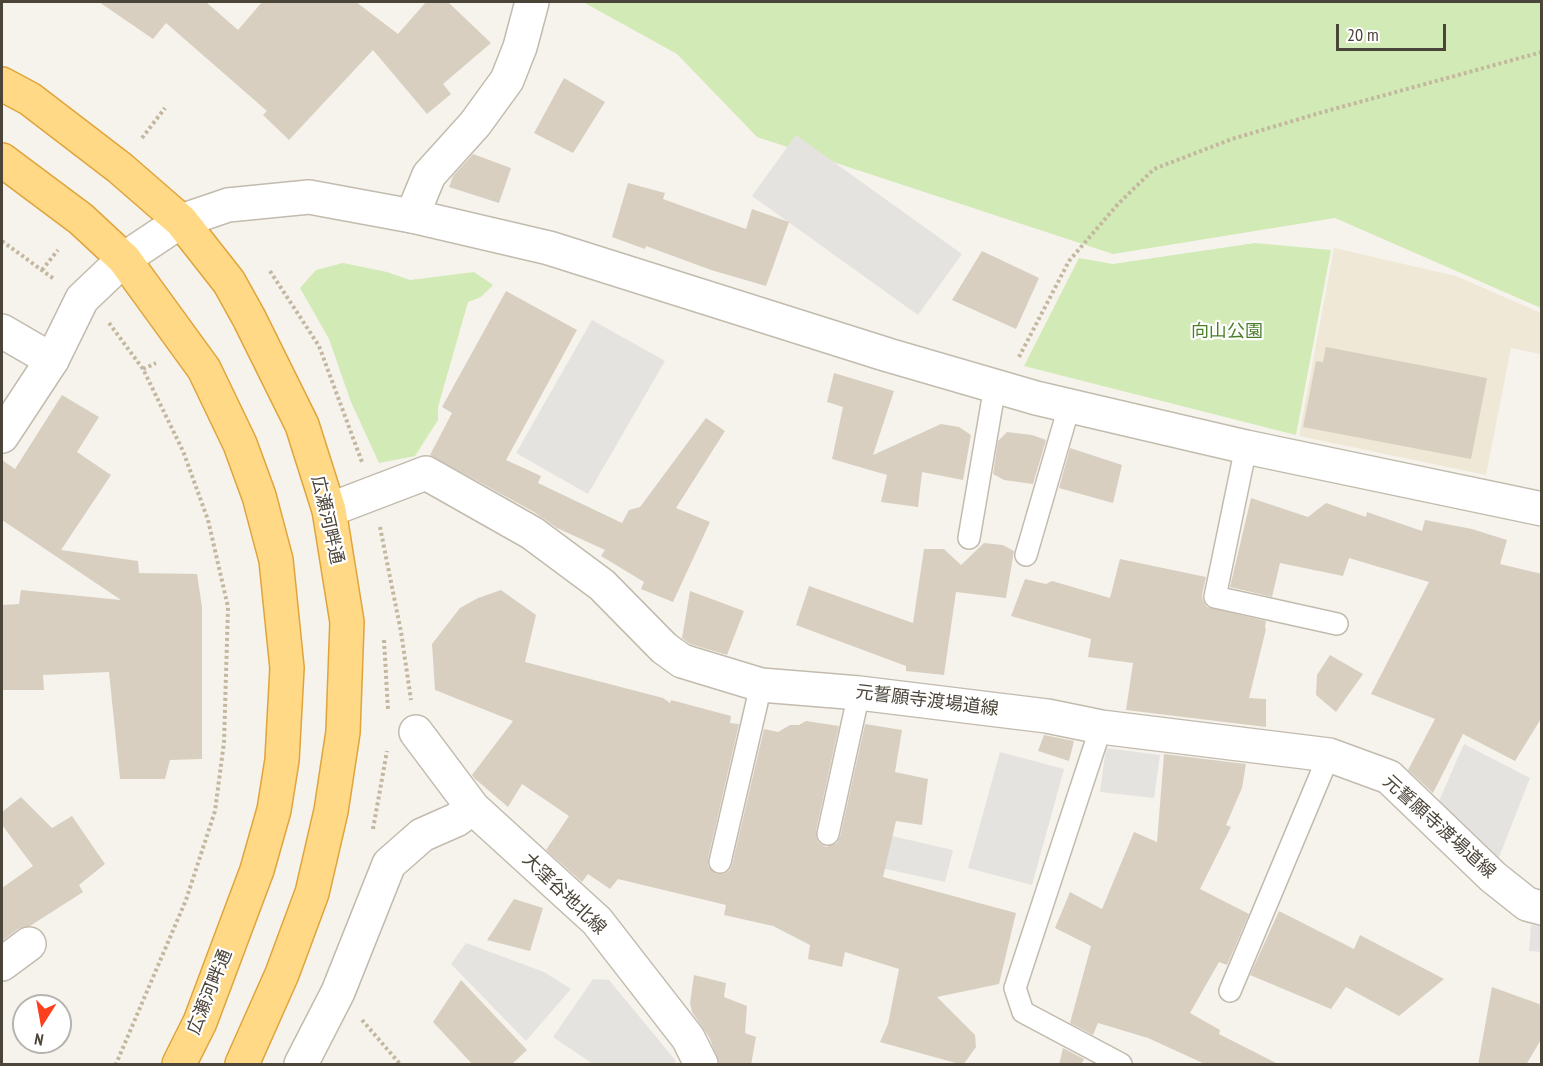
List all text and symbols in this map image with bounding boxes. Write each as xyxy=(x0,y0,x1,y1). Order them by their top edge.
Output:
scale bar xyxy=(1339,12,1448,50)
text: 20 m xyxy=(1347,23,1379,46)
park label: 向山公園 xyxy=(1191,321,1263,343)
street label: 広瀬河畔通 xyxy=(306,474,348,566)
street label: 元誓願寺渡場道線 xyxy=(854,682,1000,720)
street label: 元誓願寺渡場道線 xyxy=(1378,771,1500,883)
street label: 大窪谷地北線 xyxy=(518,849,610,939)
street label: 広瀬河畔通 xyxy=(183,946,237,1038)
north arrow xyxy=(12,994,72,1054)
text: N xyxy=(33,1029,45,1050)

